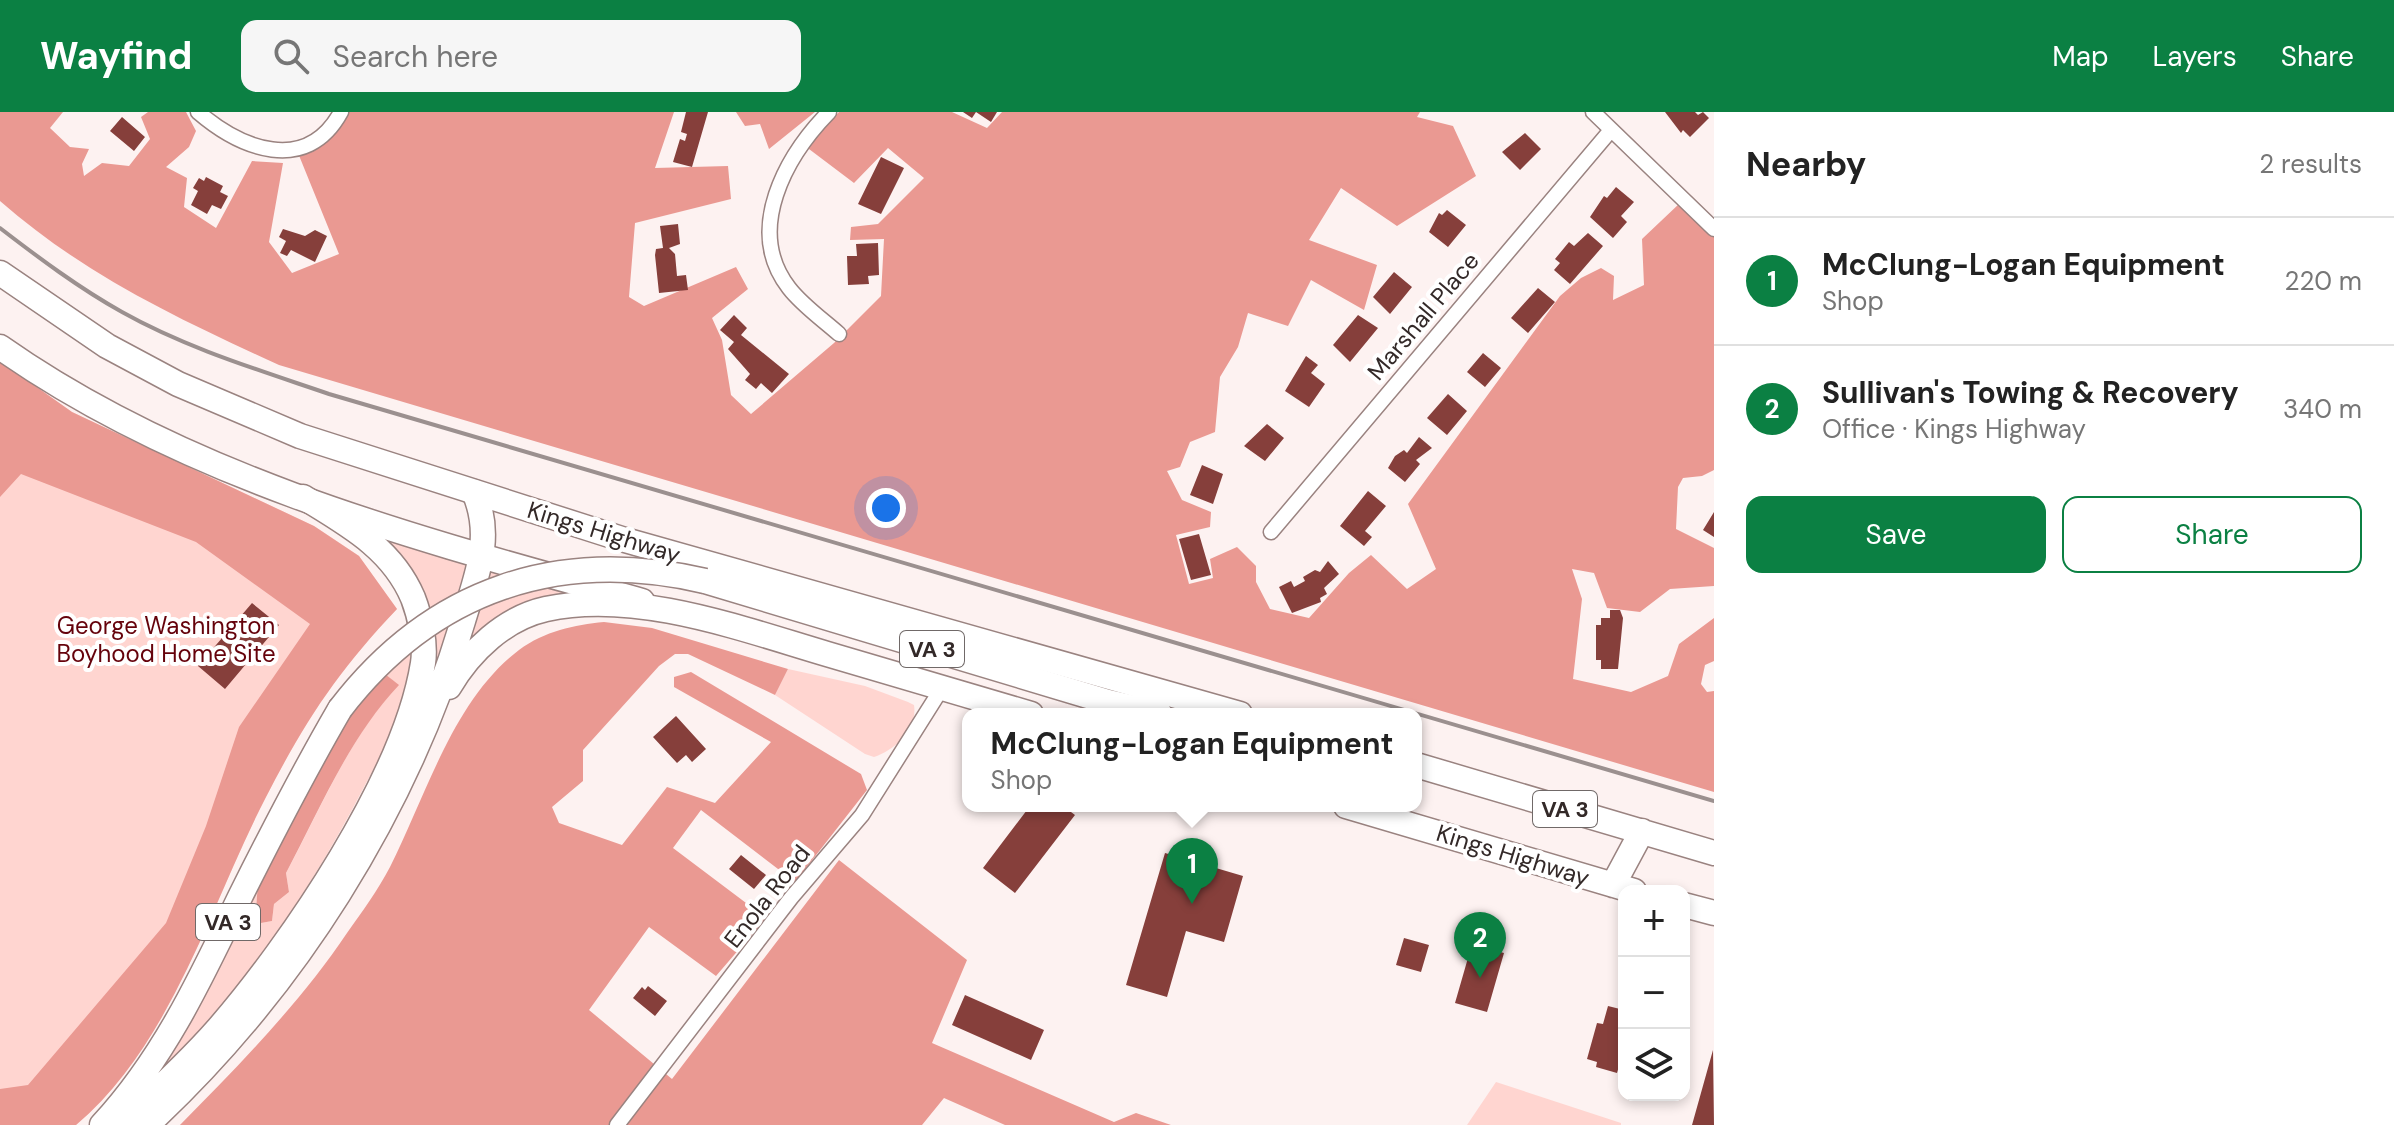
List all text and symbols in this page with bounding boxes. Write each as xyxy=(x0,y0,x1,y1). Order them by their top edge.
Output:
search box xyxy=(241,20,801,92)
text: Wayfind xyxy=(40,31,193,81)
icon: search xyxy=(269,34,313,78)
text: Search here xyxy=(333,37,498,76)
text: Map xyxy=(2052,38,2109,75)
text: Layers xyxy=(2153,38,2237,75)
text: Share xyxy=(2281,38,2354,75)
text: Nearby xyxy=(1746,142,1866,187)
text: 2 results xyxy=(2259,147,2362,181)
text: McClung-Logan Equipment xyxy=(1822,245,2225,284)
street label: Marshall Place xyxy=(1360,246,1486,386)
text: 1 xyxy=(1767,264,1777,298)
text: 220 m xyxy=(2284,264,2362,298)
text: Shop xyxy=(1822,284,1884,318)
text: Sullivan's Towing & Recovery xyxy=(1822,373,2239,412)
text: 2 xyxy=(1764,392,1780,426)
text: 340 m xyxy=(2283,392,2362,426)
text: Office · Kings Highway xyxy=(1822,412,2086,446)
your location xyxy=(866,488,906,528)
street label: Kings Highway xyxy=(524,494,684,570)
button: Save xyxy=(1746,496,2046,573)
button: Share xyxy=(2062,496,2362,573)
park label: George Washington Boyhood Home Site xyxy=(56,610,276,669)
road number: VA 3 xyxy=(900,631,964,667)
popup xyxy=(962,708,1422,812)
text: McClung-Logan Equipment xyxy=(991,724,1393,763)
text: Shop xyxy=(991,763,1052,797)
road number: VA 3 xyxy=(1533,791,1597,827)
street label: Kings Highway xyxy=(1433,817,1593,893)
street label: Enola Road xyxy=(717,838,817,954)
pin: 1 xyxy=(1166,838,1218,904)
map controls xyxy=(1618,885,1690,1101)
button: + xyxy=(1618,885,1690,957)
road number: VA 3 xyxy=(196,904,260,940)
pin: 2 xyxy=(1454,912,1506,978)
button: − xyxy=(1618,957,1690,1029)
button: layers xyxy=(1618,1029,1690,1101)

